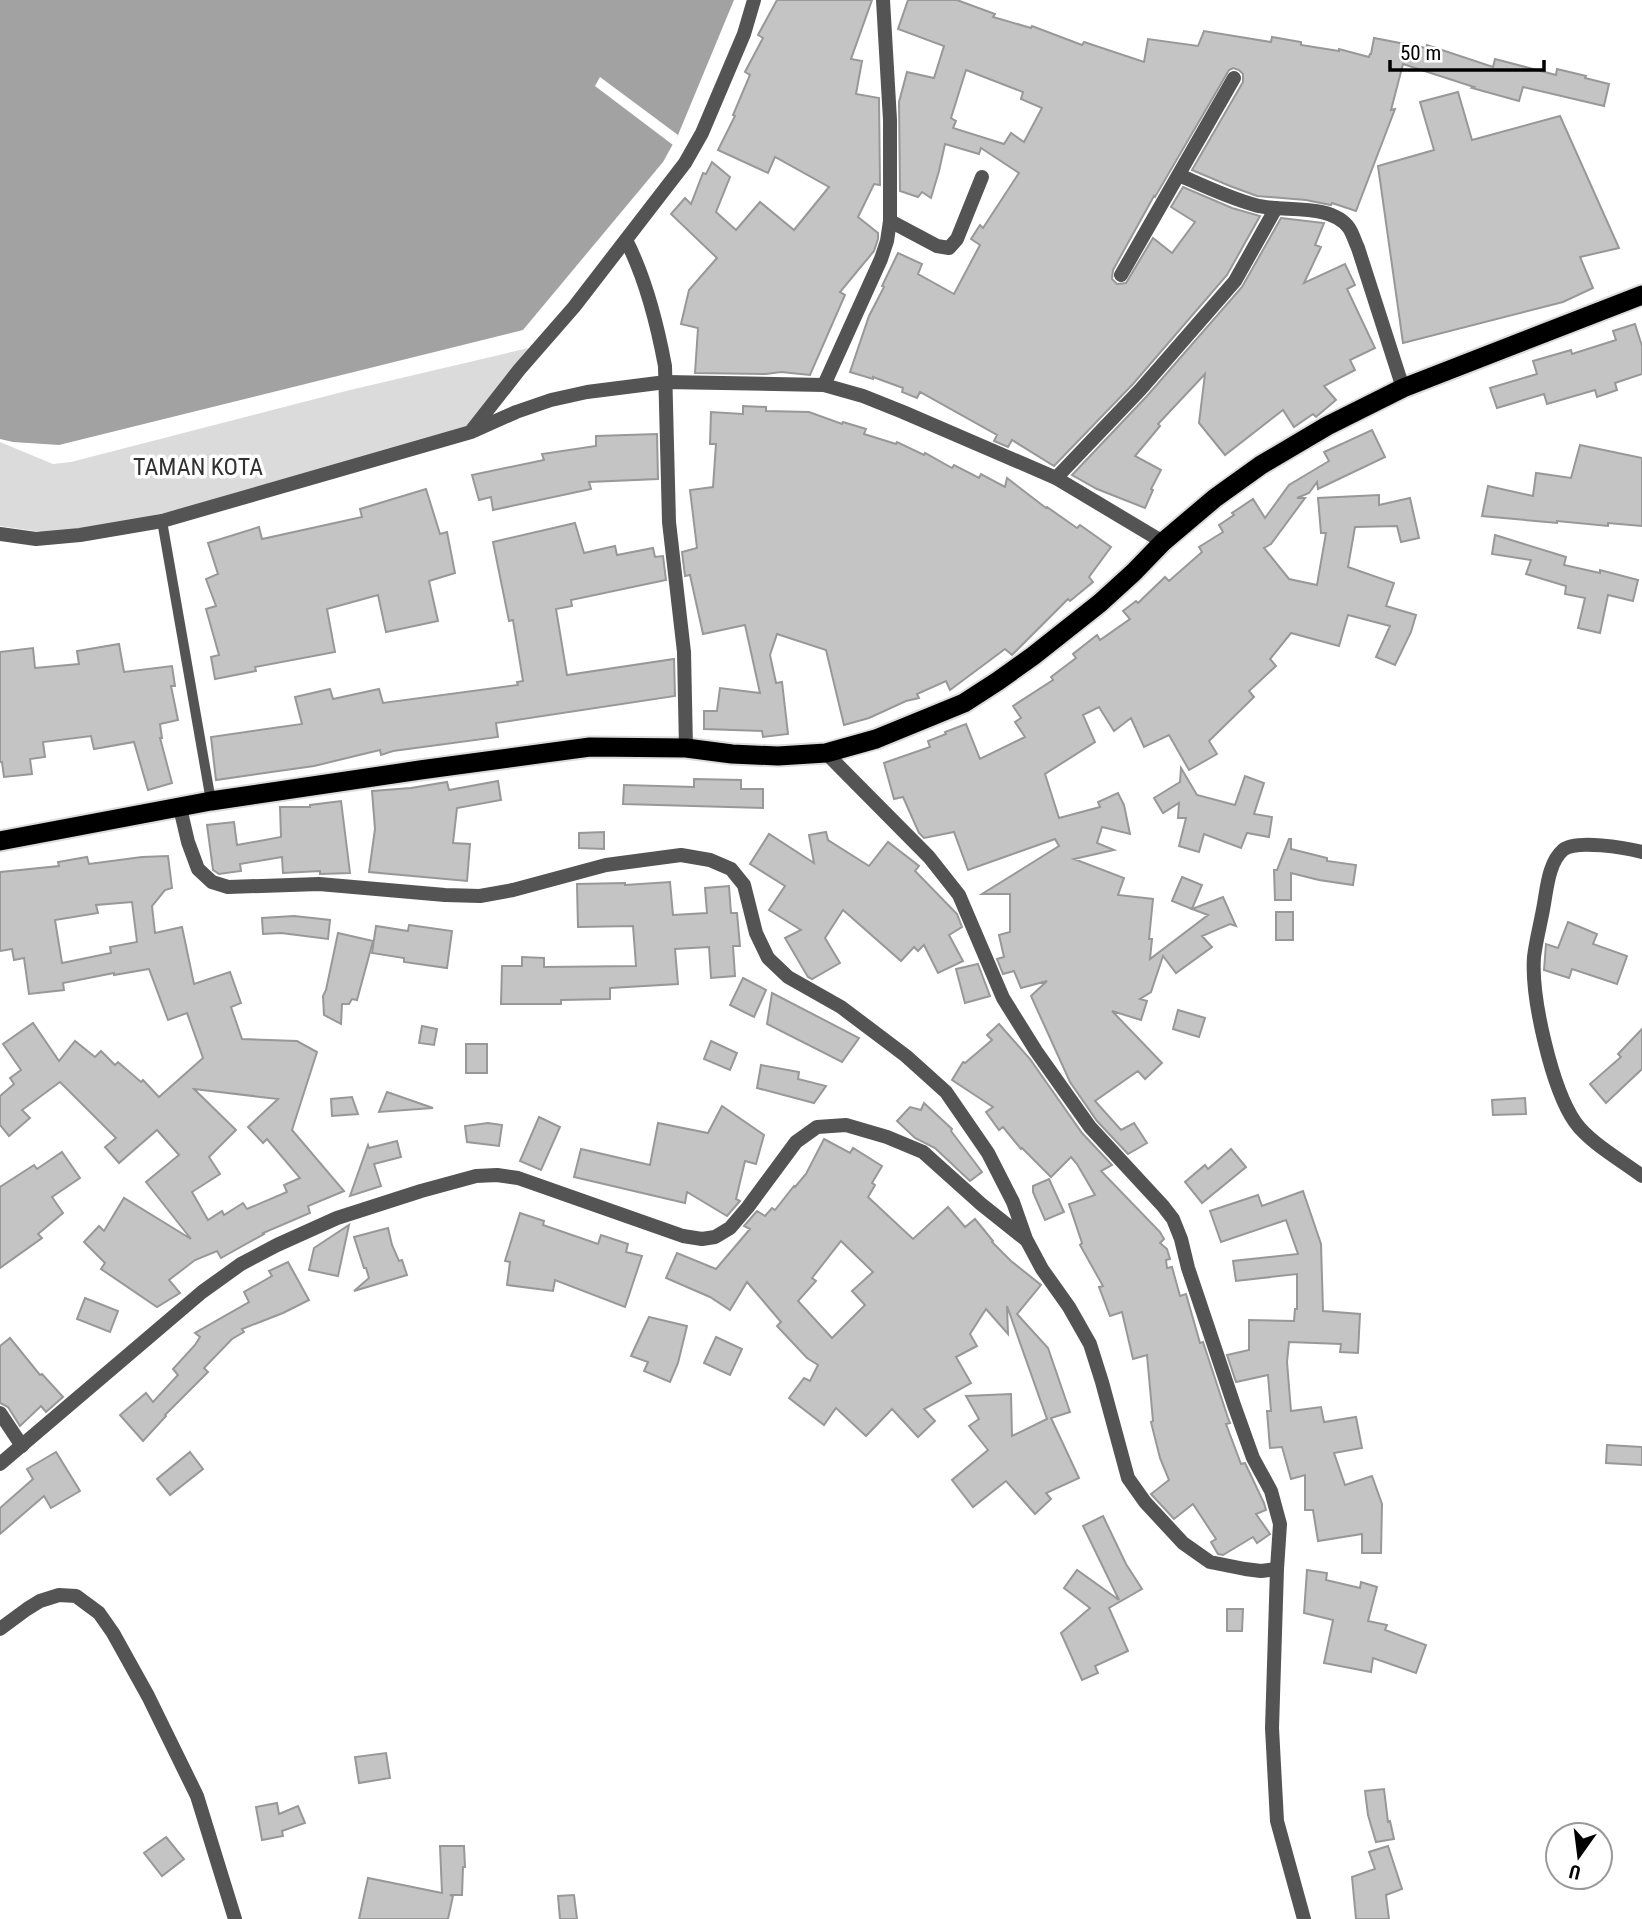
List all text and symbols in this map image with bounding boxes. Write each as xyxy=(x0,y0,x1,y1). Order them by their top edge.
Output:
scale bar xyxy=(1390,28,1544,72)
text: 50 m xyxy=(1400,41,1441,65)
park label: TAMAN KOTA xyxy=(133,453,263,481)
north arrow xyxy=(1544,1821,1614,1891)
text: U xyxy=(1567,1860,1583,1884)

